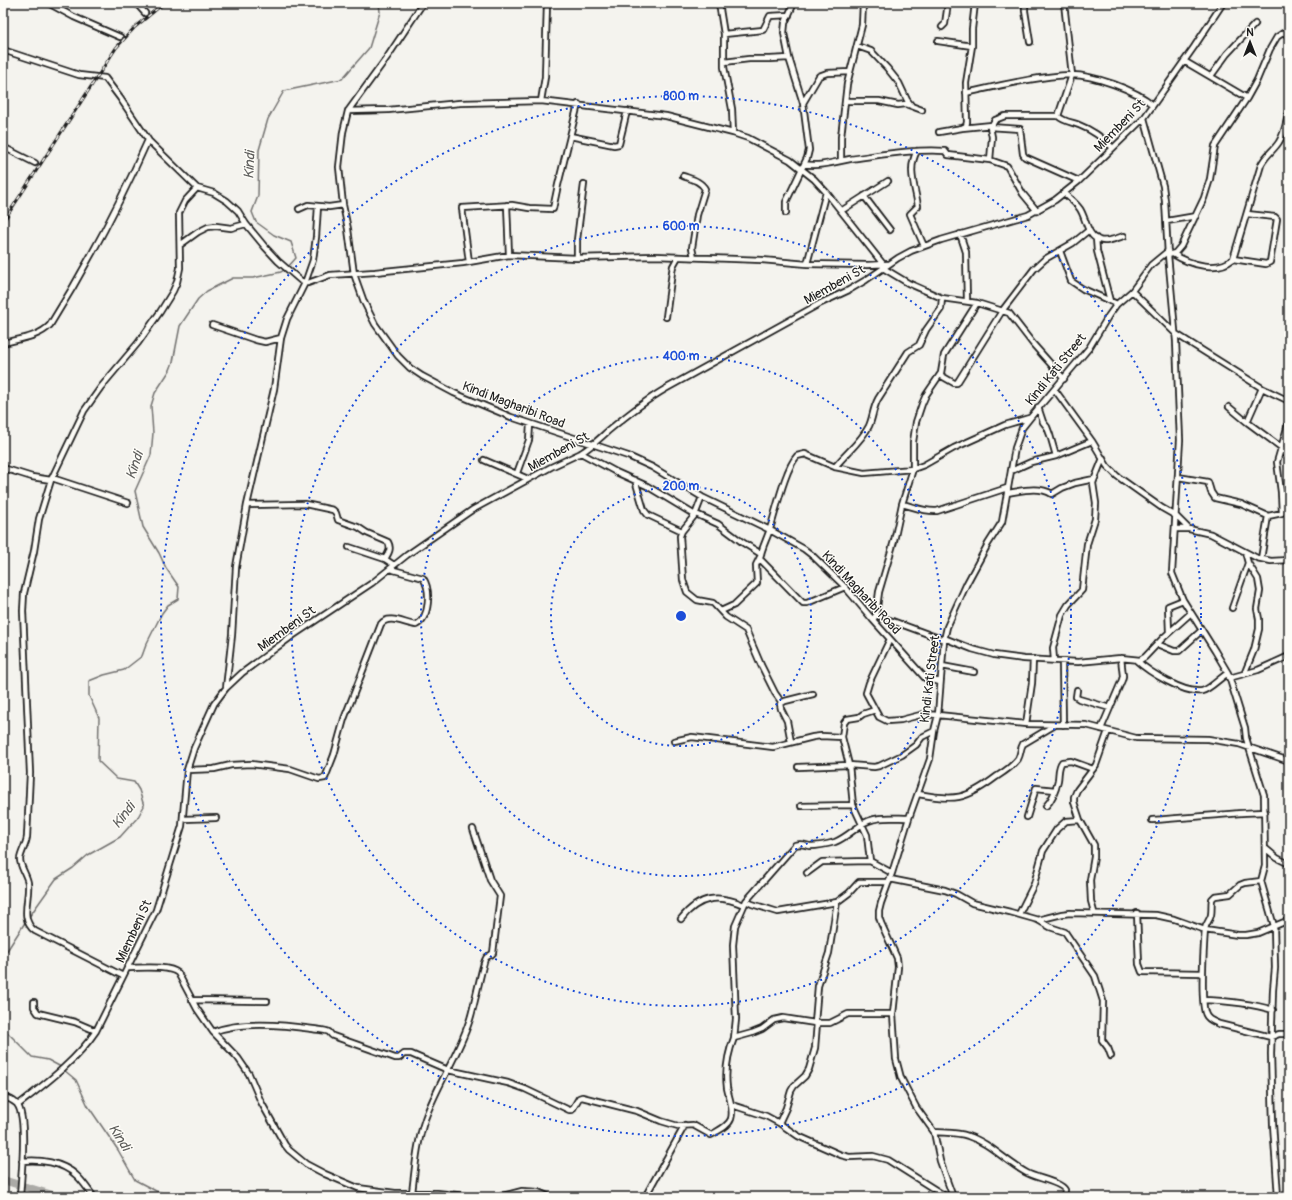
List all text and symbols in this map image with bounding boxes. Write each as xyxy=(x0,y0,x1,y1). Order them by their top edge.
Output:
north arrow xyxy=(1230,22,1270,62)
text: N xyxy=(1246,26,1254,39)
text: 800 m xyxy=(663,89,699,104)
street label: Miembeni St xyxy=(1091,95,1149,155)
water label: Kindi xyxy=(240,148,259,179)
text: 600 m xyxy=(663,219,700,234)
street label: Miembeni St xyxy=(801,261,868,308)
street label: Kindi Kati Street xyxy=(1022,330,1090,409)
text: 400 m xyxy=(662,349,700,364)
street label: Kindi Magharibi Road xyxy=(460,378,567,432)
street label: Miembeni St xyxy=(525,428,592,475)
water label: Kindi xyxy=(122,447,148,481)
text: 200 m xyxy=(663,479,700,494)
street label: Kindi Magharibi Road xyxy=(818,548,904,638)
street label: Miembeni St xyxy=(255,602,319,655)
centre of rings xyxy=(674,609,688,623)
street label: Kindi Kati Street xyxy=(917,634,943,724)
water label: Kindi xyxy=(108,797,140,832)
street label: Miembeni St xyxy=(112,897,156,965)
water label: Kindi xyxy=(105,1121,136,1156)

